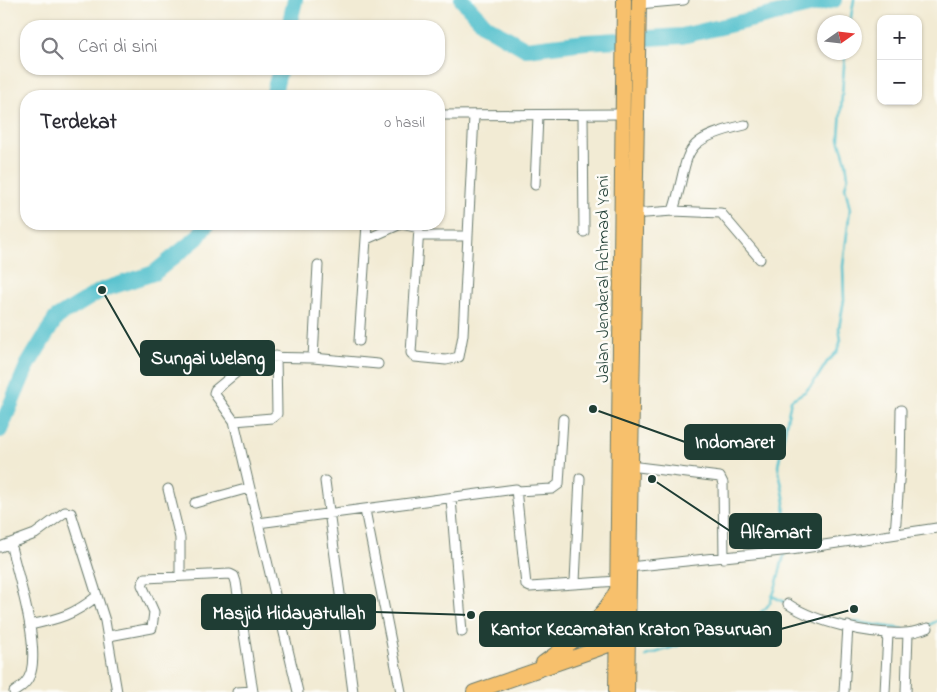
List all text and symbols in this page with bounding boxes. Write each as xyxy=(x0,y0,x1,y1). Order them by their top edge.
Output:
north arrow xyxy=(817,15,862,60)
map controls xyxy=(877,15,922,105)
button: + xyxy=(877,15,922,60)
search box xyxy=(20,20,445,75)
icon: search xyxy=(38,34,66,62)
text: Cari di sini xyxy=(78,34,157,61)
button: − xyxy=(877,60,922,105)
text: Terdekat xyxy=(40,108,117,138)
text: 0 hasil xyxy=(384,111,425,135)
street label: Jalan Jenderal Achmad Yani xyxy=(591,175,617,383)
callout: Sungai Welang xyxy=(141,341,274,375)
text: Sungai Welang xyxy=(151,346,265,375)
callout: Indomaret xyxy=(685,425,785,459)
text: Indomaret xyxy=(695,430,776,457)
callout: Alfamart xyxy=(730,514,821,548)
text: Alfamart xyxy=(740,520,812,547)
callout: Masjid Hidayatullah xyxy=(202,595,375,629)
text: Masjid Hidayatullah xyxy=(212,601,366,630)
callout: Kantor Kecamatan Kraton Pasuruan xyxy=(480,612,781,646)
text: Kantor Kecamatan Kraton Pasuruan xyxy=(491,617,771,644)

